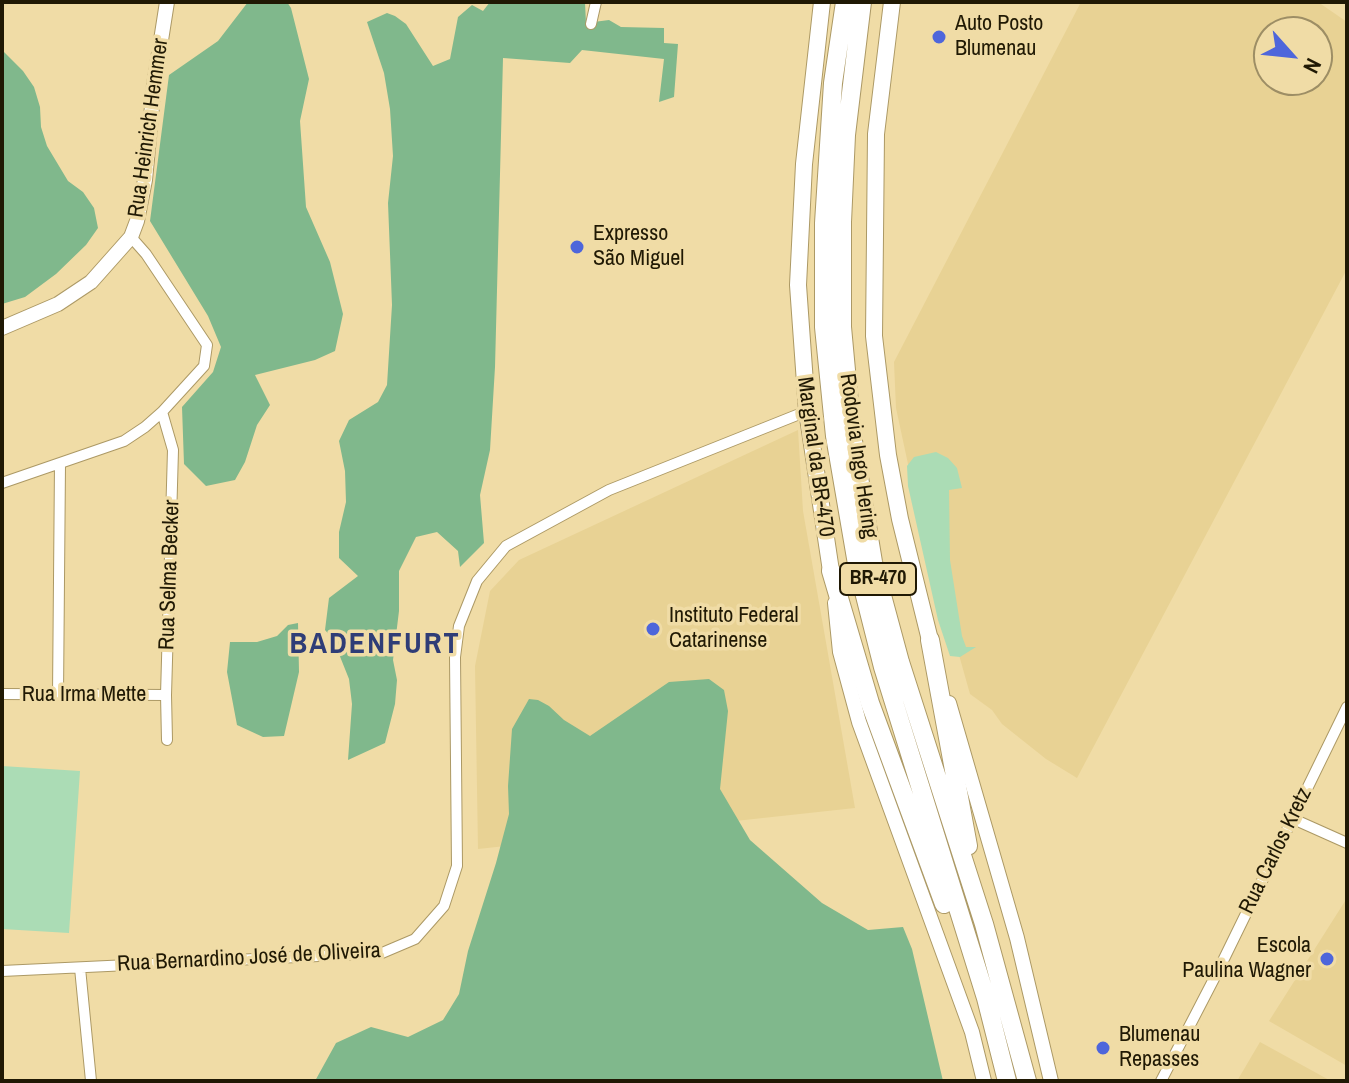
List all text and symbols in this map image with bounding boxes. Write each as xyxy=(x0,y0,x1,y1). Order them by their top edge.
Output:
place label: Auto Posto Blumenau xyxy=(955,11,1043,62)
north arrow xyxy=(1253,16,1333,96)
marker: Auto Posto Blumenau xyxy=(930,28,948,46)
street label: Rua Heinrich Hemmer xyxy=(123,37,175,219)
text: N xyxy=(1296,53,1329,79)
place label: Expresso São Miguel xyxy=(593,221,684,272)
marker: Expresso São Miguel xyxy=(568,238,586,256)
street label: Rodovia Ingo Hering xyxy=(833,372,883,540)
street label: Marginal da BR-470 xyxy=(791,375,839,539)
street label: Rua Selma Becker xyxy=(154,499,186,651)
road number: BR-470 xyxy=(840,563,916,595)
place label: Instituto Federal Catarinense xyxy=(669,603,798,654)
marker: Instituto Federal Catarinense xyxy=(644,620,662,638)
district label: BADENFURT xyxy=(289,627,461,663)
street label: Rua Irma Mette xyxy=(22,682,146,708)
street label: Rua Carlos Kretz xyxy=(1234,783,1318,919)
place label: Escola Paulina Wagner xyxy=(1182,933,1311,984)
street label: Rua Bernardino José de Oliveira xyxy=(117,938,381,978)
marker: Escola Paulina Wagner xyxy=(1318,950,1336,968)
place label: Blumenau Repasses xyxy=(1119,1022,1200,1074)
marker: Blumenau Repasses xyxy=(1094,1039,1112,1057)

